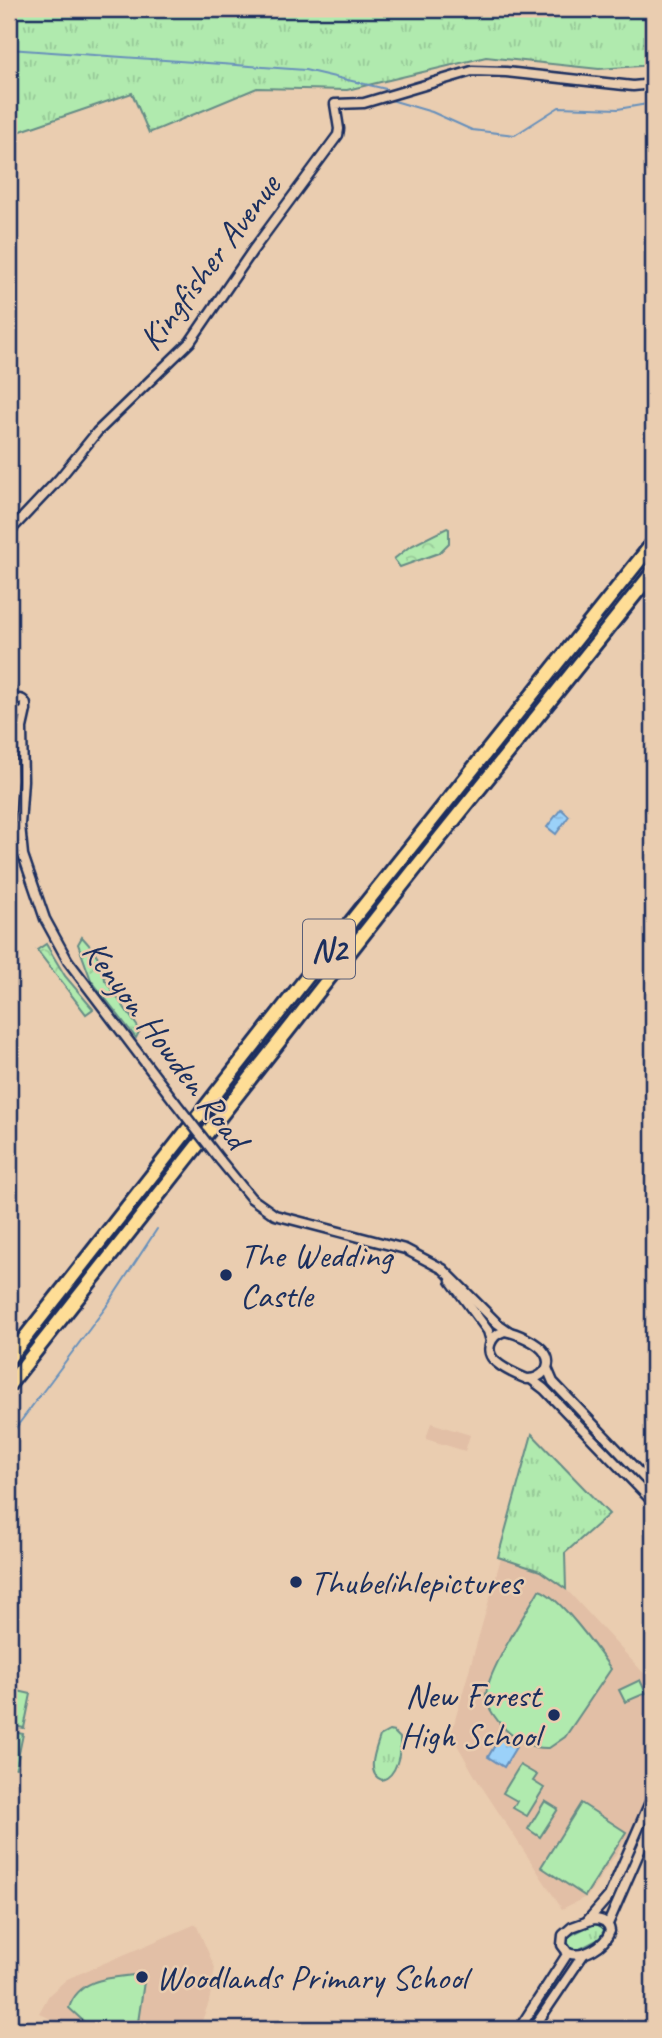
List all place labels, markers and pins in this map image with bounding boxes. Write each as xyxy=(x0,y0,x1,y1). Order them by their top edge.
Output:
place label: The Wedding Castle xyxy=(240,1233,394,1318)
marker: The Wedding Castle xyxy=(218,1267,234,1283)
place label: Thubelihlepictures xyxy=(310,1560,524,1605)
marker: Thubelihlepictures xyxy=(288,1574,304,1590)
place label: New Forest High School xyxy=(400,1673,546,1758)
marker: New Forest High School xyxy=(546,1707,562,1723)
place label: Woodlands Primary School xyxy=(156,1955,473,2000)
marker: Woodlands Primary School xyxy=(134,1969,150,1985)

